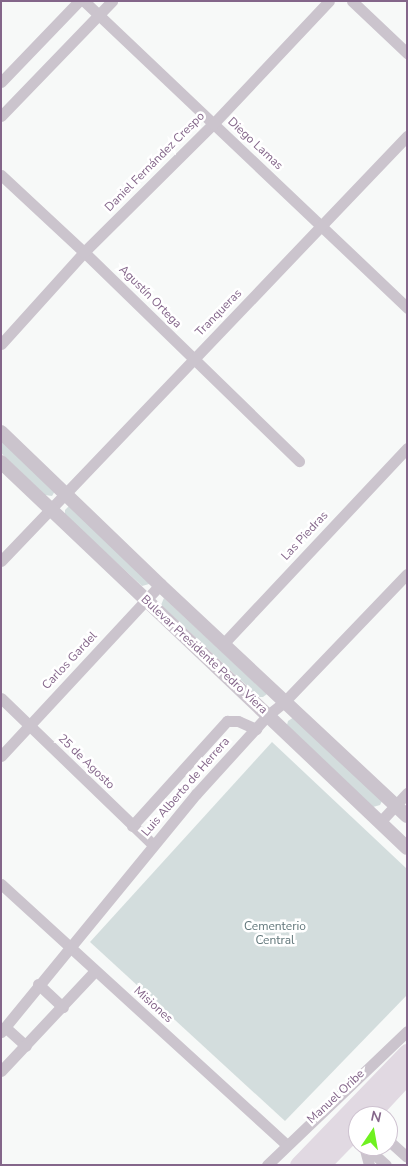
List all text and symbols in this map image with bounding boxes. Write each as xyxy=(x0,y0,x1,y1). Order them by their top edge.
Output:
street label: Daniel Fernández Crespo xyxy=(102,109,208,215)
street label: Diego Lamas xyxy=(224,115,286,173)
street label: Agustín Ortega xyxy=(116,263,184,331)
street label: Tranqueras xyxy=(193,286,245,340)
street label: Las Piedras xyxy=(279,508,331,564)
street label: Bulevar Presidente Pedro Viera xyxy=(138,593,270,717)
street label: Carlos Gardel xyxy=(40,629,100,693)
street label: 25 de Agosto xyxy=(55,732,117,792)
street label: Luis Alberto de Herrera xyxy=(139,735,233,839)
park label: Cementerio Central xyxy=(244,920,306,948)
street label: Misiones xyxy=(131,984,175,1026)
street label: Manuel Oribe xyxy=(304,1067,368,1127)
north arrow xyxy=(348,1106,398,1156)
text: N xyxy=(369,1106,383,1127)

